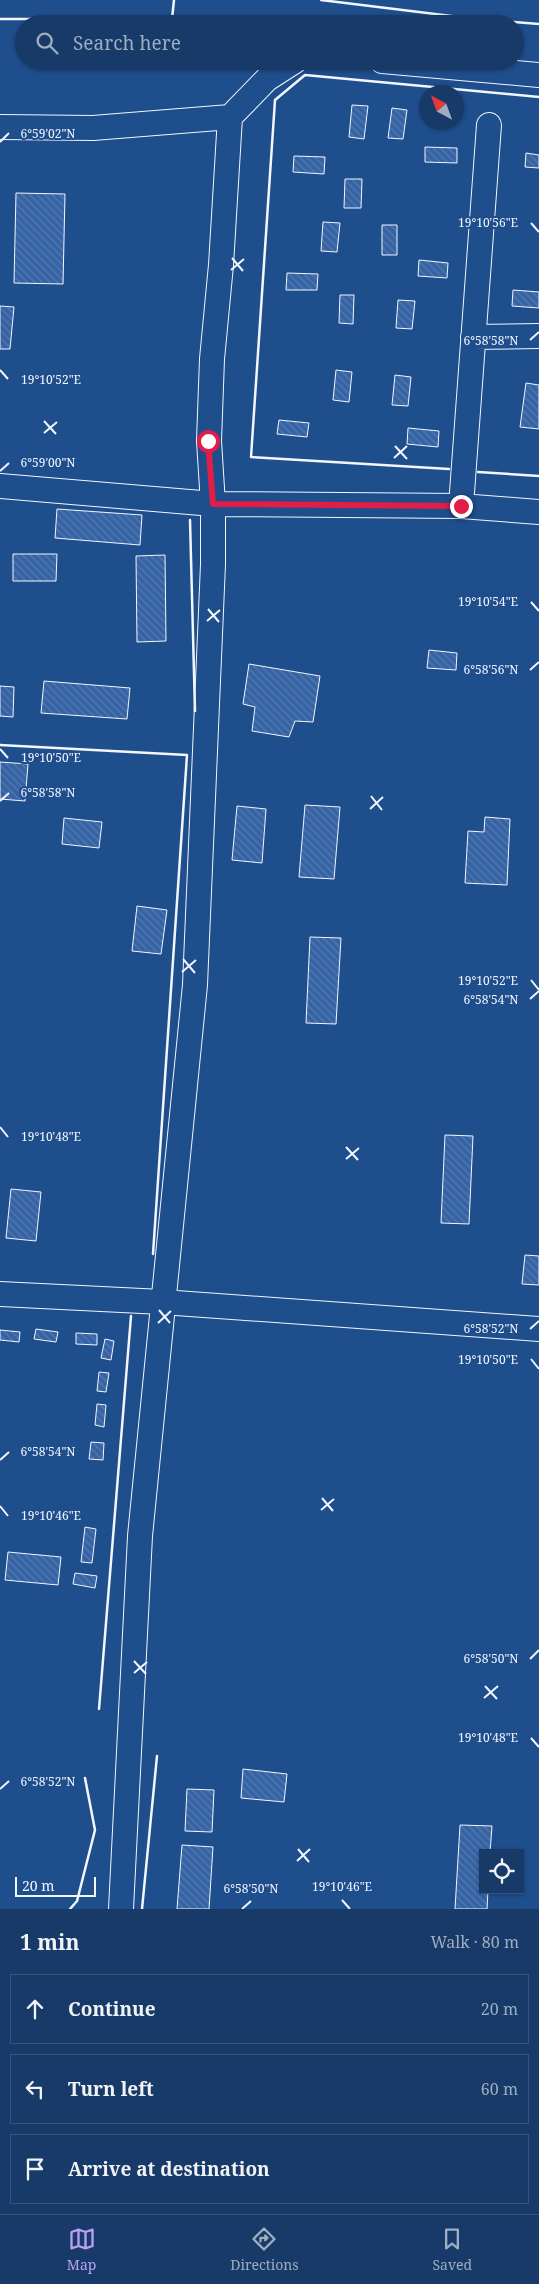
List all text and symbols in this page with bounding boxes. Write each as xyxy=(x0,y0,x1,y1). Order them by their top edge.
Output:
search box xyxy=(15,15,524,70)
icon: search xyxy=(33,29,61,57)
text: Search here xyxy=(73,30,181,56)
north arrow xyxy=(419,85,464,130)
text: 6°59'02"N xyxy=(20,125,76,142)
text: 19°10'56"E xyxy=(458,214,518,231)
text: 6°58'58"N xyxy=(463,332,519,349)
text: 19°10'52"E xyxy=(21,371,81,388)
route start xyxy=(197,430,220,453)
text: 6°59'00"N xyxy=(20,454,76,471)
route end xyxy=(450,495,473,518)
text: 19°10'54"E xyxy=(458,593,518,610)
text: 6°58'56"N xyxy=(463,661,519,678)
text: 19°10'50"E xyxy=(21,749,81,766)
text: 6°58'58"N xyxy=(20,784,76,801)
text: 19°10'52"E xyxy=(458,972,518,989)
text: 6°58'54"N xyxy=(463,991,519,1008)
text: 19°10'48"E xyxy=(21,1128,81,1145)
text: 6°58'52"N xyxy=(463,1320,519,1337)
text: 19°10'50"E xyxy=(458,1351,518,1368)
text: 6°58'54"N xyxy=(20,1443,76,1460)
text: 19°10'46"E xyxy=(21,1507,81,1524)
text: 6°58'50"N xyxy=(463,1650,519,1667)
text: 19°10'48"E xyxy=(458,1729,518,1746)
text: 6°58'52"N xyxy=(20,1773,76,1790)
map controls xyxy=(479,1849,524,1894)
button: locate xyxy=(479,1849,524,1894)
scale bar xyxy=(15,1874,96,1897)
text: 20 m xyxy=(22,1876,55,1895)
text: 19°10'46"E xyxy=(312,1878,372,1895)
text: 6°58'50"N xyxy=(223,1880,279,1897)
text: 1 min xyxy=(20,1928,79,1956)
text: Walk · 80 m xyxy=(431,1931,519,1953)
icon: ahead xyxy=(21,1995,49,2023)
text: Continue xyxy=(68,1996,156,2022)
text: 20 m xyxy=(481,1998,518,2020)
icon: left xyxy=(21,2075,49,2103)
text: Turn left xyxy=(68,2076,154,2102)
text: 60 m xyxy=(481,2078,518,2100)
icon: arrive xyxy=(21,2155,49,2183)
text: Arrive at destination xyxy=(68,2156,270,2182)
tab: Map xyxy=(67,2225,96,2274)
tab: Directions xyxy=(230,2225,299,2274)
tab: Saved xyxy=(432,2225,472,2274)

